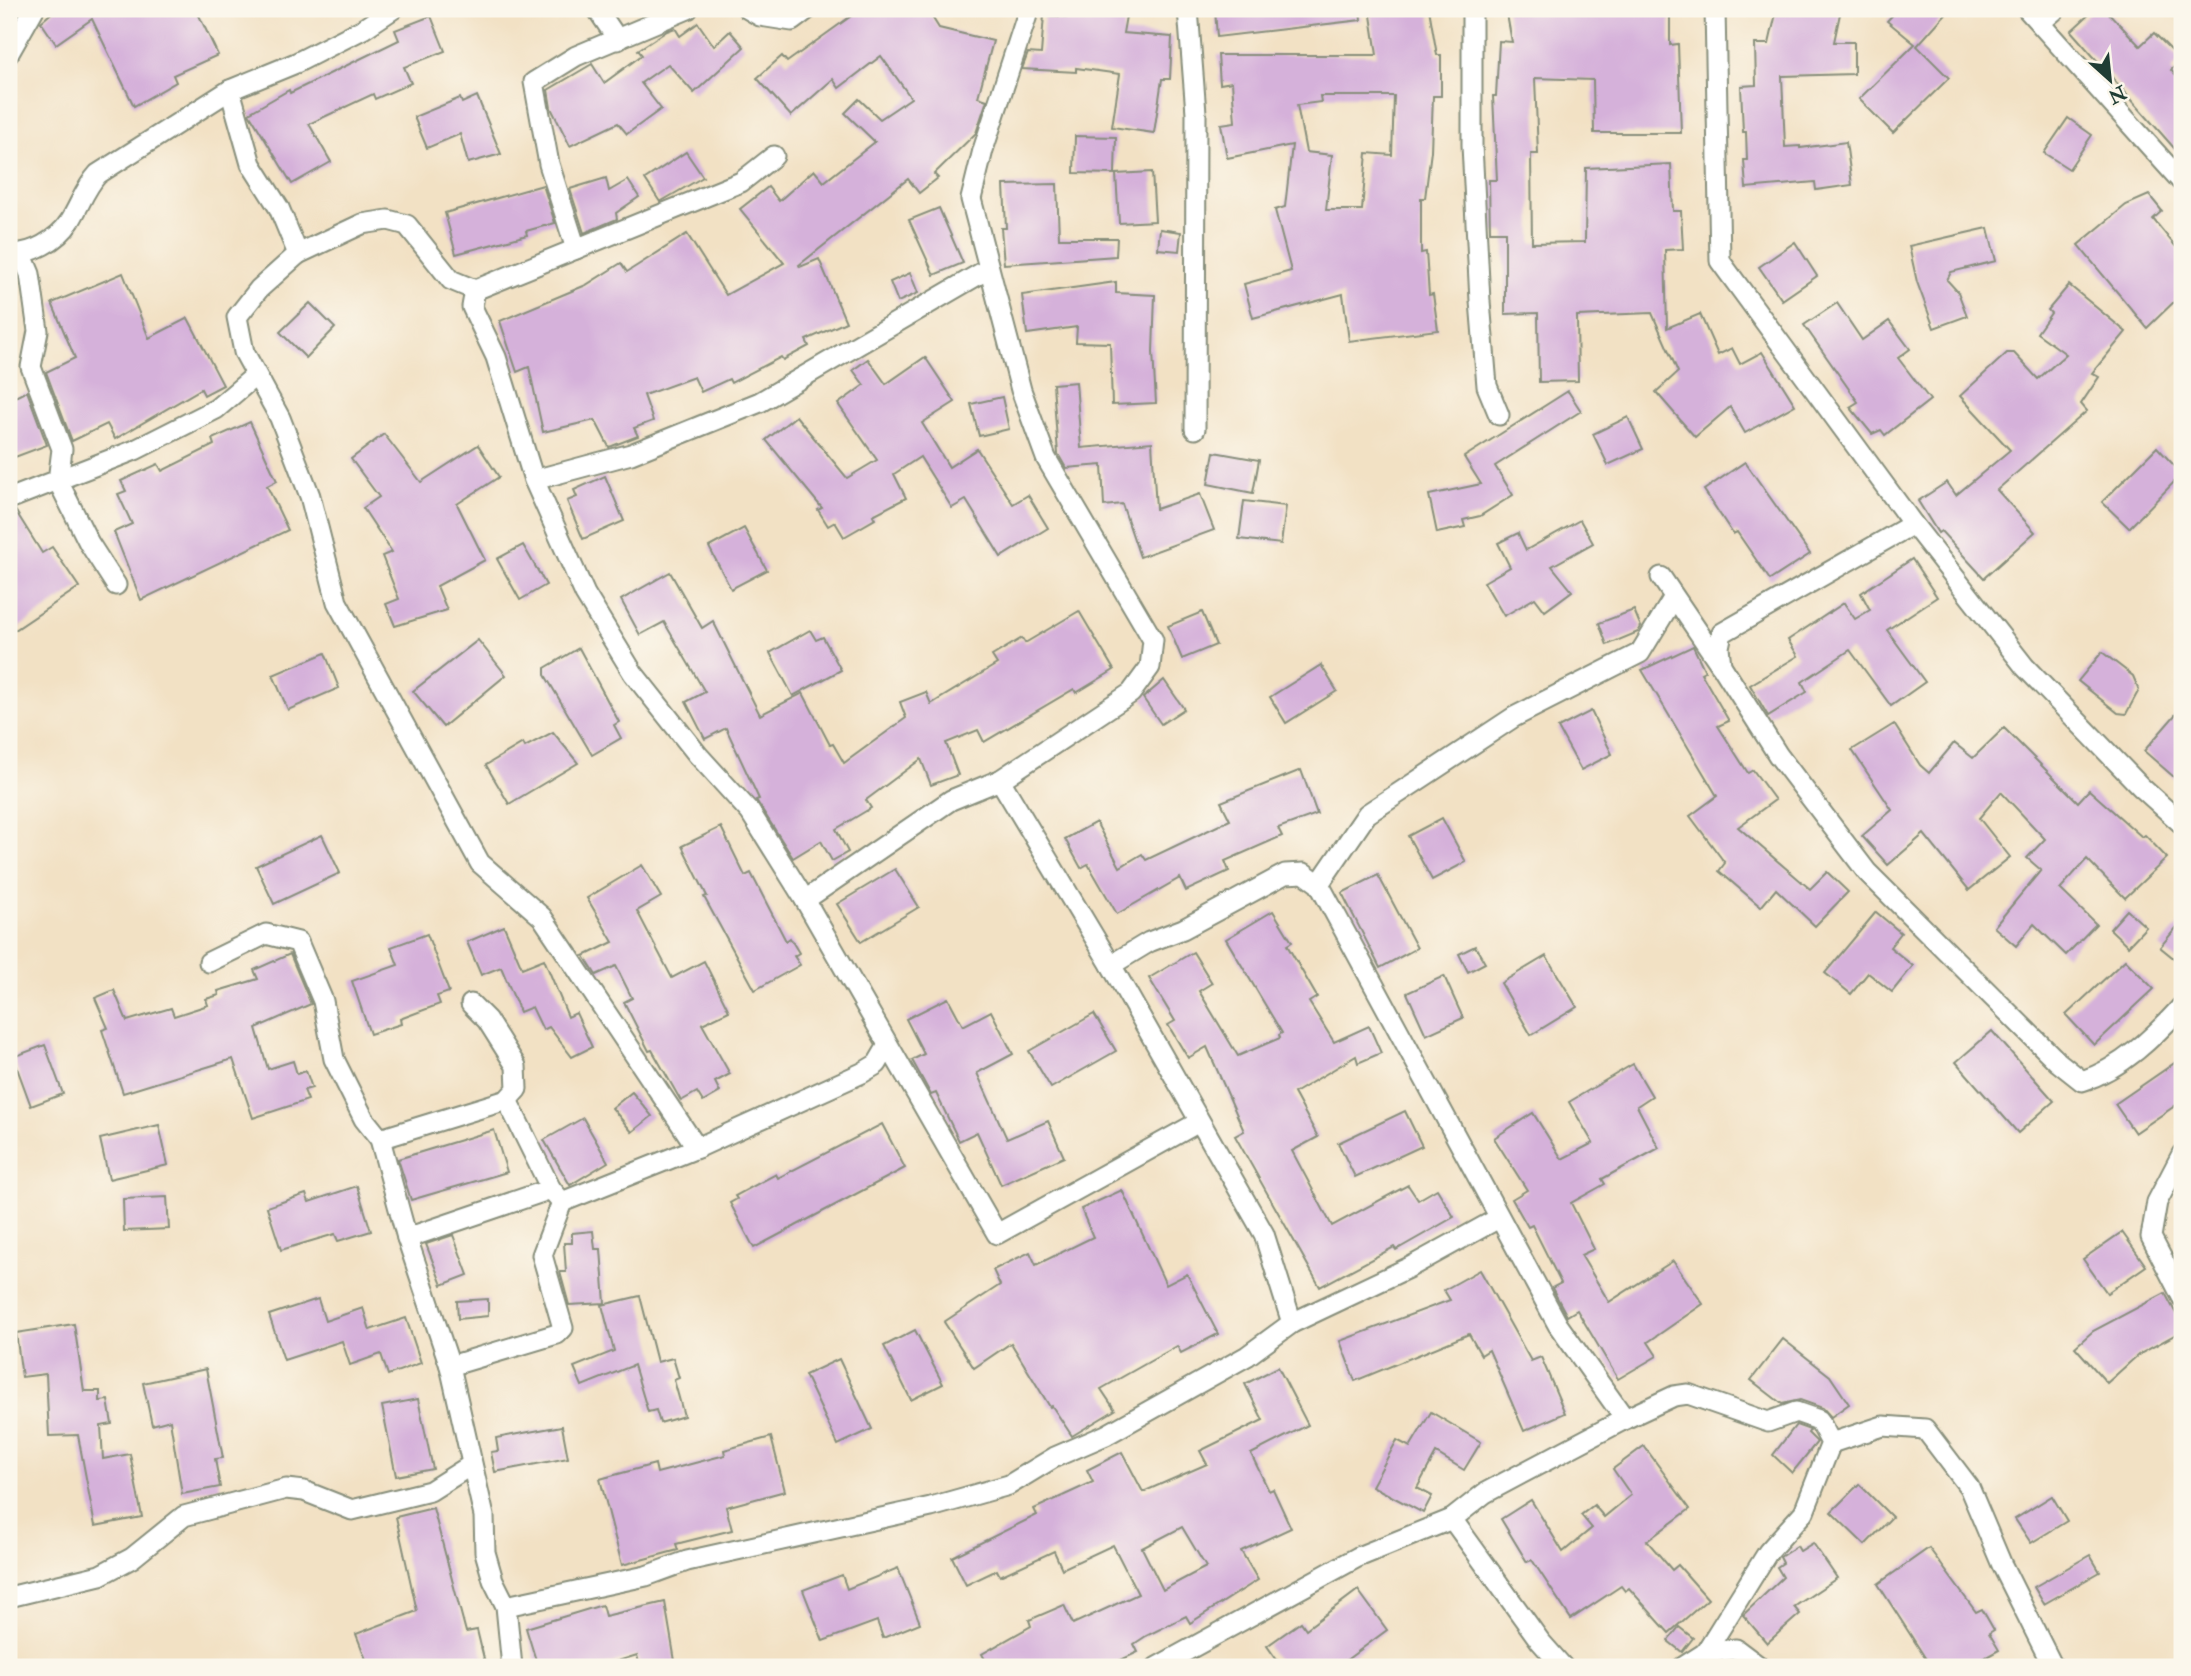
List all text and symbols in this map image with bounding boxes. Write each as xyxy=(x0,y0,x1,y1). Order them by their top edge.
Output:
north arrow xyxy=(2076,46,2146,116)
text: N xyxy=(2103,79,2131,109)

